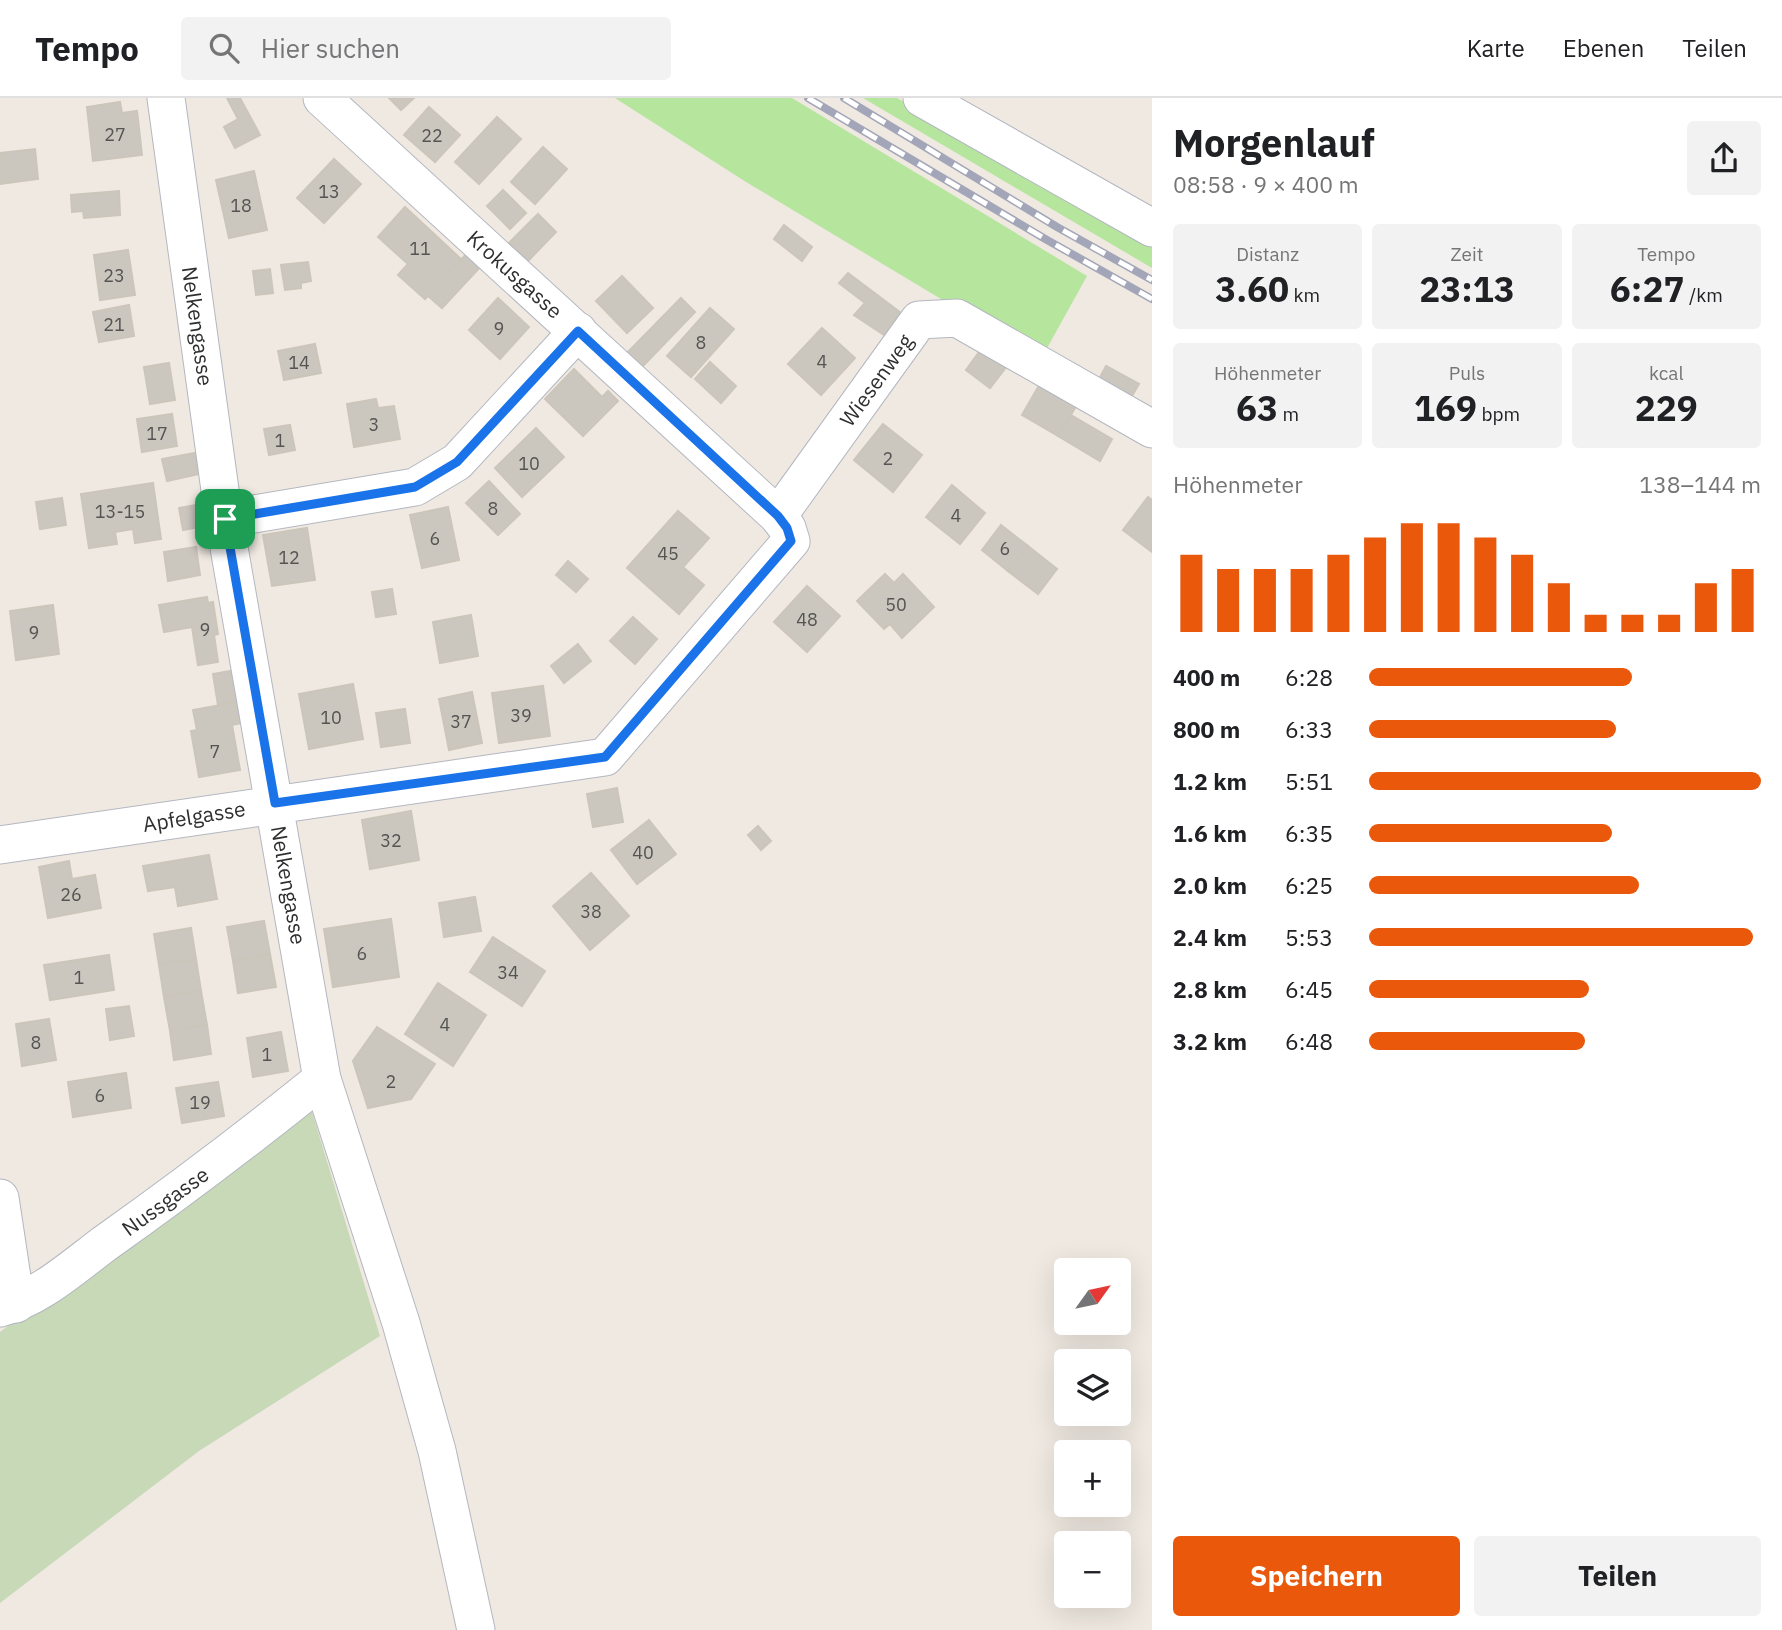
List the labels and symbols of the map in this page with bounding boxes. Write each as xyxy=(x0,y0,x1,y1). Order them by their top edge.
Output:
house number: 27 xyxy=(104,123,126,146)
house number: 22 xyxy=(421,124,443,147)
house number: 13 xyxy=(318,180,340,203)
house number: 18 xyxy=(230,194,252,217)
street label: Krokusgasse xyxy=(461,224,569,324)
house number: 11 xyxy=(409,237,431,260)
house number: 23 xyxy=(103,264,125,287)
street label: Nelkengasse xyxy=(176,264,220,388)
house number: 21 xyxy=(103,313,125,336)
house number: 9 xyxy=(494,317,504,340)
street label: Wiesenweg xyxy=(833,328,919,432)
house number: 8 xyxy=(696,331,706,354)
house number: 4 xyxy=(817,350,828,373)
house number: 14 xyxy=(288,351,310,374)
house number: 3 xyxy=(369,413,379,436)
house number: 17 xyxy=(146,422,168,445)
house number: 1 xyxy=(275,429,285,452)
house number: 2 xyxy=(883,447,893,470)
house number: 10 xyxy=(518,452,540,475)
pin xyxy=(195,489,255,549)
house number: 8 xyxy=(488,497,498,520)
house number: 13-15 xyxy=(95,500,145,523)
house number: 4 xyxy=(951,504,962,527)
house number: 6 xyxy=(430,527,440,550)
house number: 6 xyxy=(1000,537,1010,560)
house number: 45 xyxy=(657,542,679,565)
house number: 12 xyxy=(278,546,300,569)
house number: 50 xyxy=(885,593,907,616)
house number: 48 xyxy=(796,608,818,631)
house number: 9 xyxy=(200,618,210,641)
house number: 9 xyxy=(29,621,39,644)
house number: 39 xyxy=(510,704,532,727)
house number: 10 xyxy=(320,706,342,729)
house number: 37 xyxy=(450,710,472,733)
house number: 7 xyxy=(210,740,220,763)
street label: Apfelgasse xyxy=(141,794,247,838)
street label: Nelkengasse xyxy=(265,823,313,947)
house number: 32 xyxy=(380,829,402,852)
house number: 40 xyxy=(632,841,654,864)
house number: 26 xyxy=(60,883,82,906)
house number: 38 xyxy=(580,900,602,923)
house number: 6 xyxy=(357,942,367,965)
house number: 34 xyxy=(497,961,519,984)
house number: 1 xyxy=(74,966,84,989)
house number: 4 xyxy=(440,1013,451,1036)
house number: 8 xyxy=(31,1031,41,1054)
house number: 1 xyxy=(262,1043,272,1066)
house number: 2 xyxy=(386,1070,396,1093)
house number: 6 xyxy=(95,1084,105,1107)
house number: 19 xyxy=(189,1091,211,1114)
street label: Nussgasse xyxy=(116,1160,214,1242)
north arrow xyxy=(1054,1258,1130,1335)

